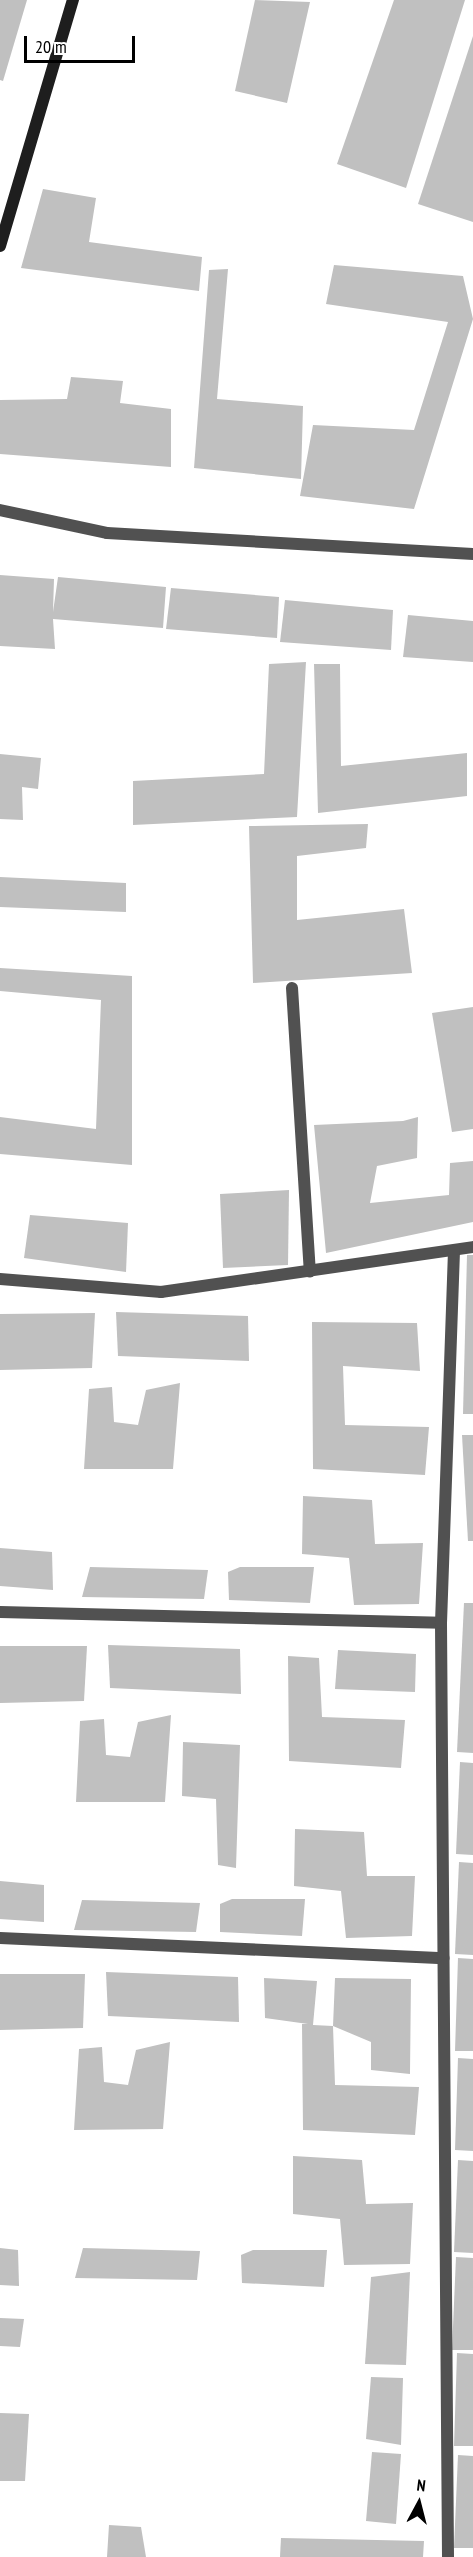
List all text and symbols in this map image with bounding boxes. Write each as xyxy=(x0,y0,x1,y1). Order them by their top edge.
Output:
scale bar xyxy=(27,24,138,62)
text: 20 m xyxy=(35,35,67,58)
north arrow xyxy=(389,2473,449,2533)
text: N xyxy=(416,2475,427,2496)

